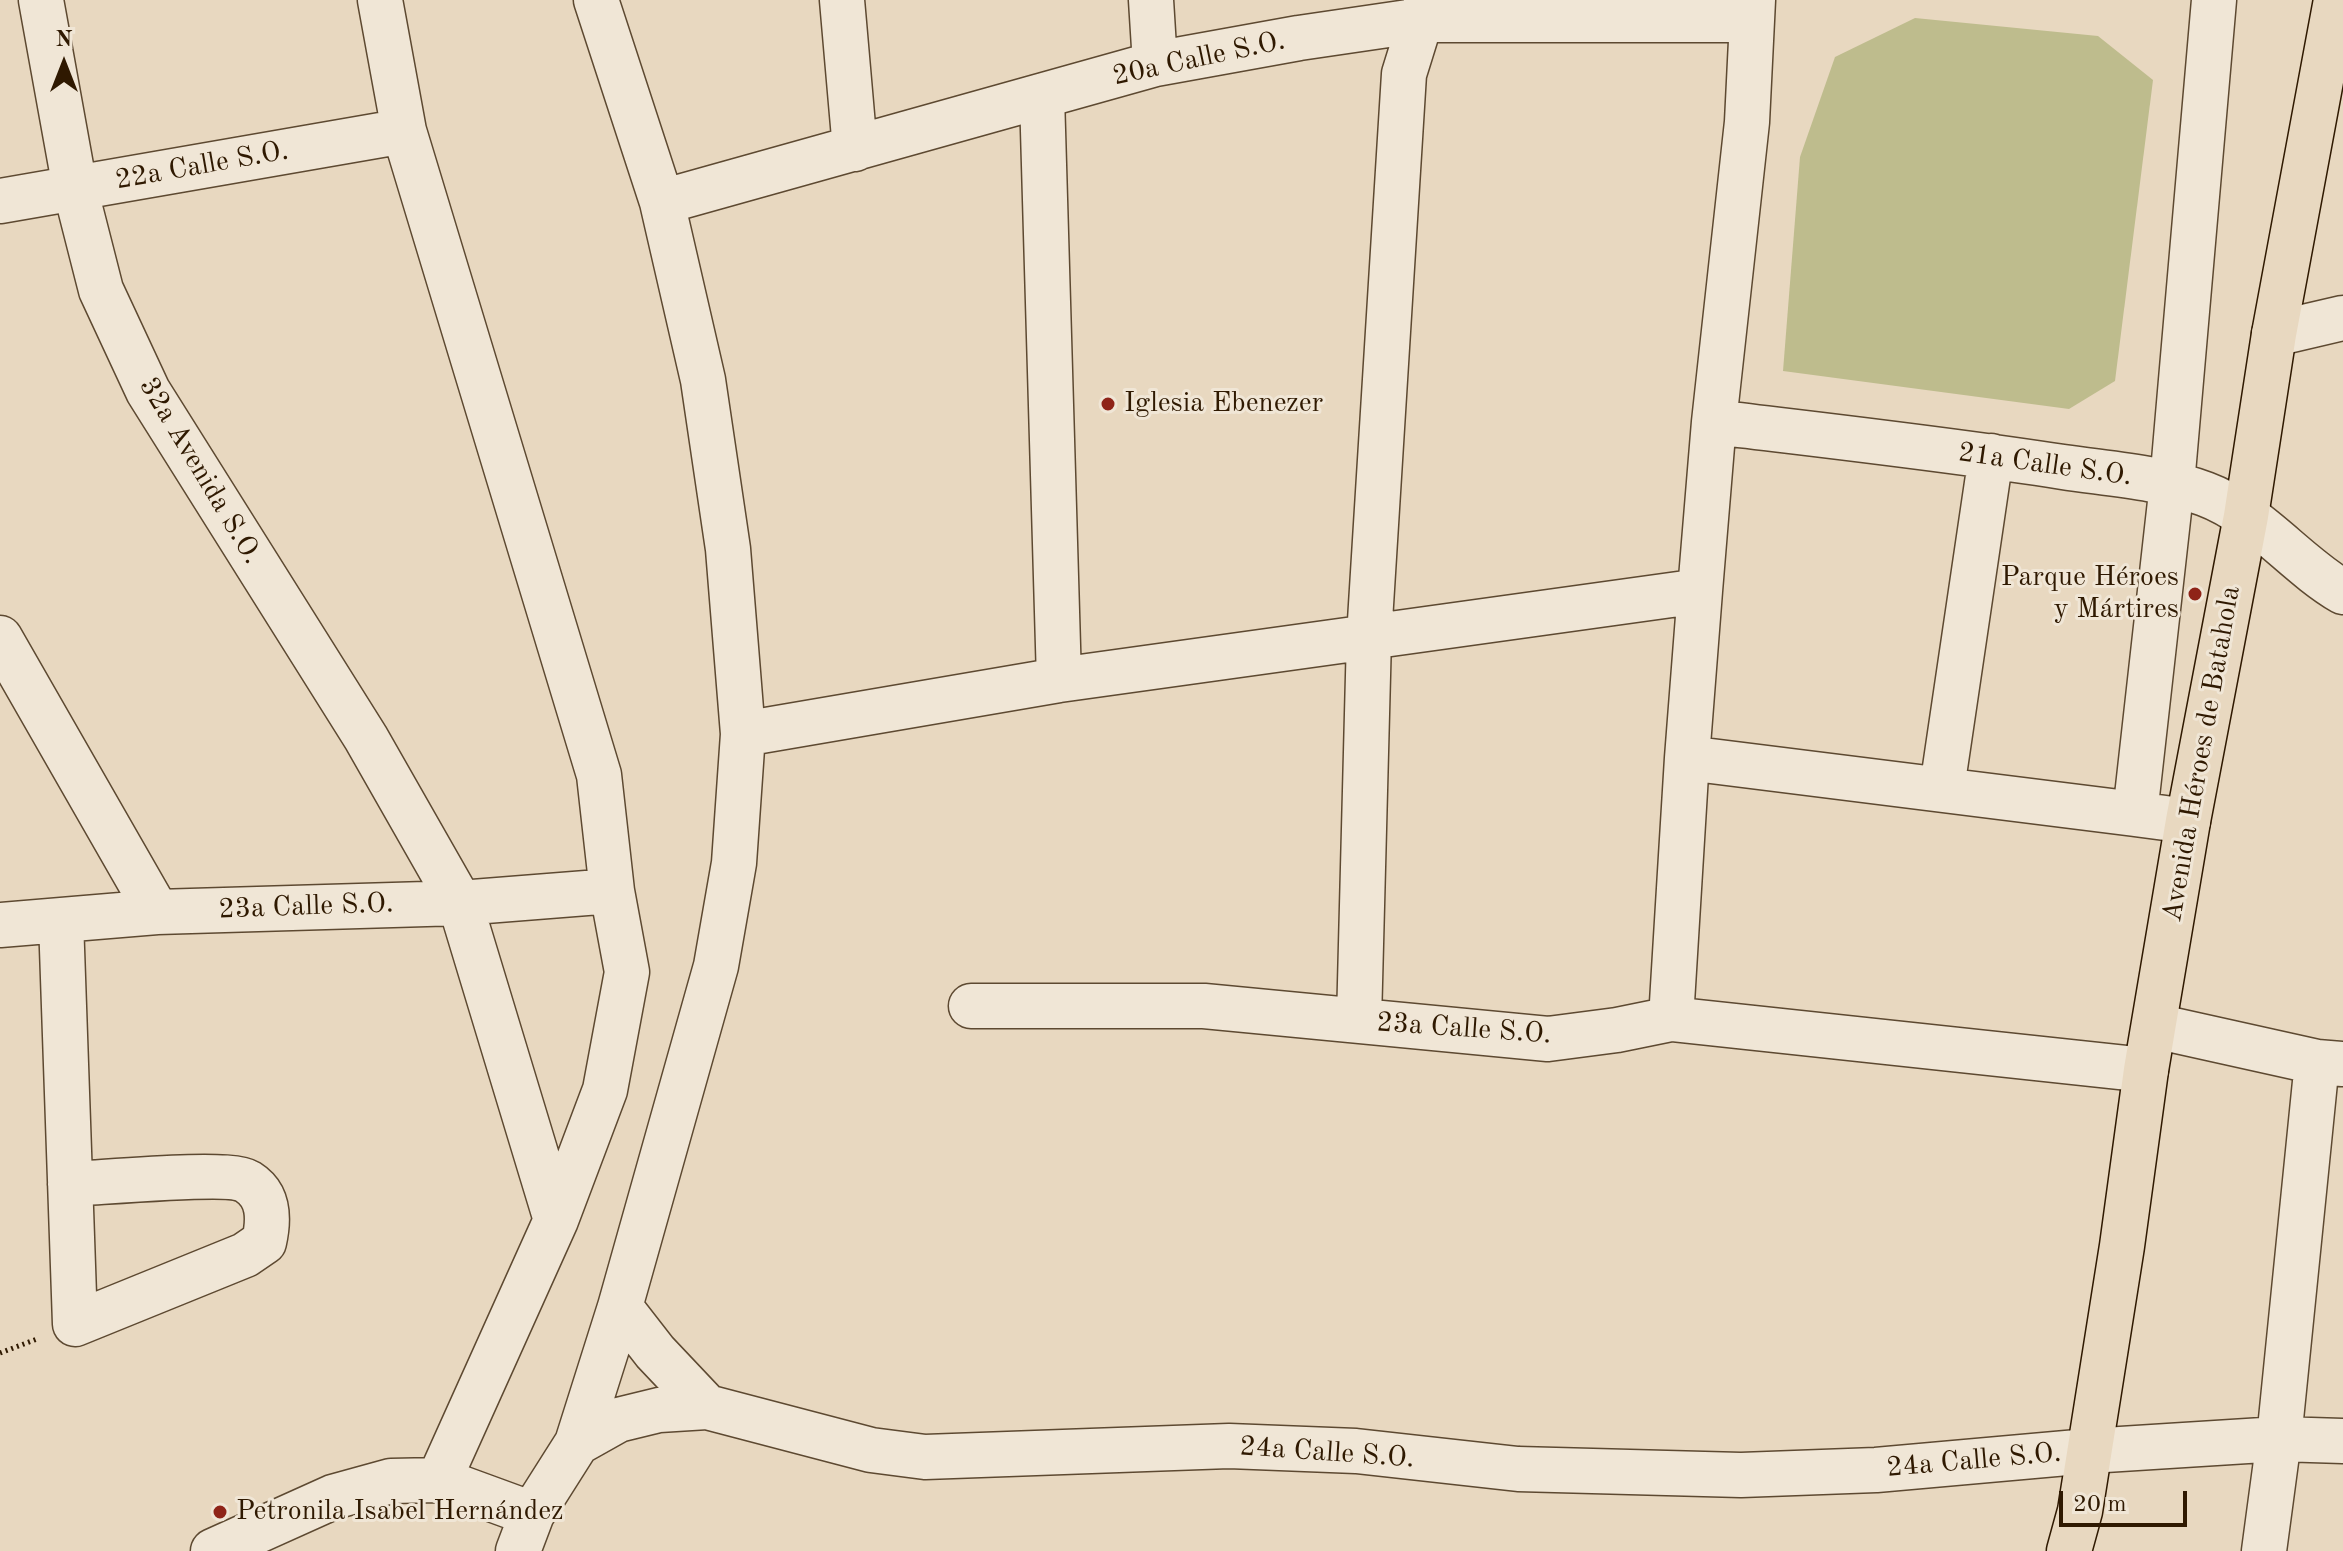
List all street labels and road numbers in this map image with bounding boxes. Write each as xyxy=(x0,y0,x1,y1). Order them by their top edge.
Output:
street label: 20a Calle S.O. xyxy=(1110,24,1288,94)
street label: 22a Calle S.O. xyxy=(113,134,291,198)
street label: 32a Avenida S.O. xyxy=(131,372,269,570)
street label: 21a Calle S.O. xyxy=(1956,436,2134,494)
street label: Avenida Héroes de Batahola xyxy=(2156,583,2248,925)
street label: 23a Calle S.O. xyxy=(218,887,394,927)
street label: 23a Calle S.O. xyxy=(1375,1006,1553,1052)
street label: 24a Calle S.O. xyxy=(1238,1430,1416,1476)
street label: 24a Calle S.O. xyxy=(1885,1437,2063,1485)

